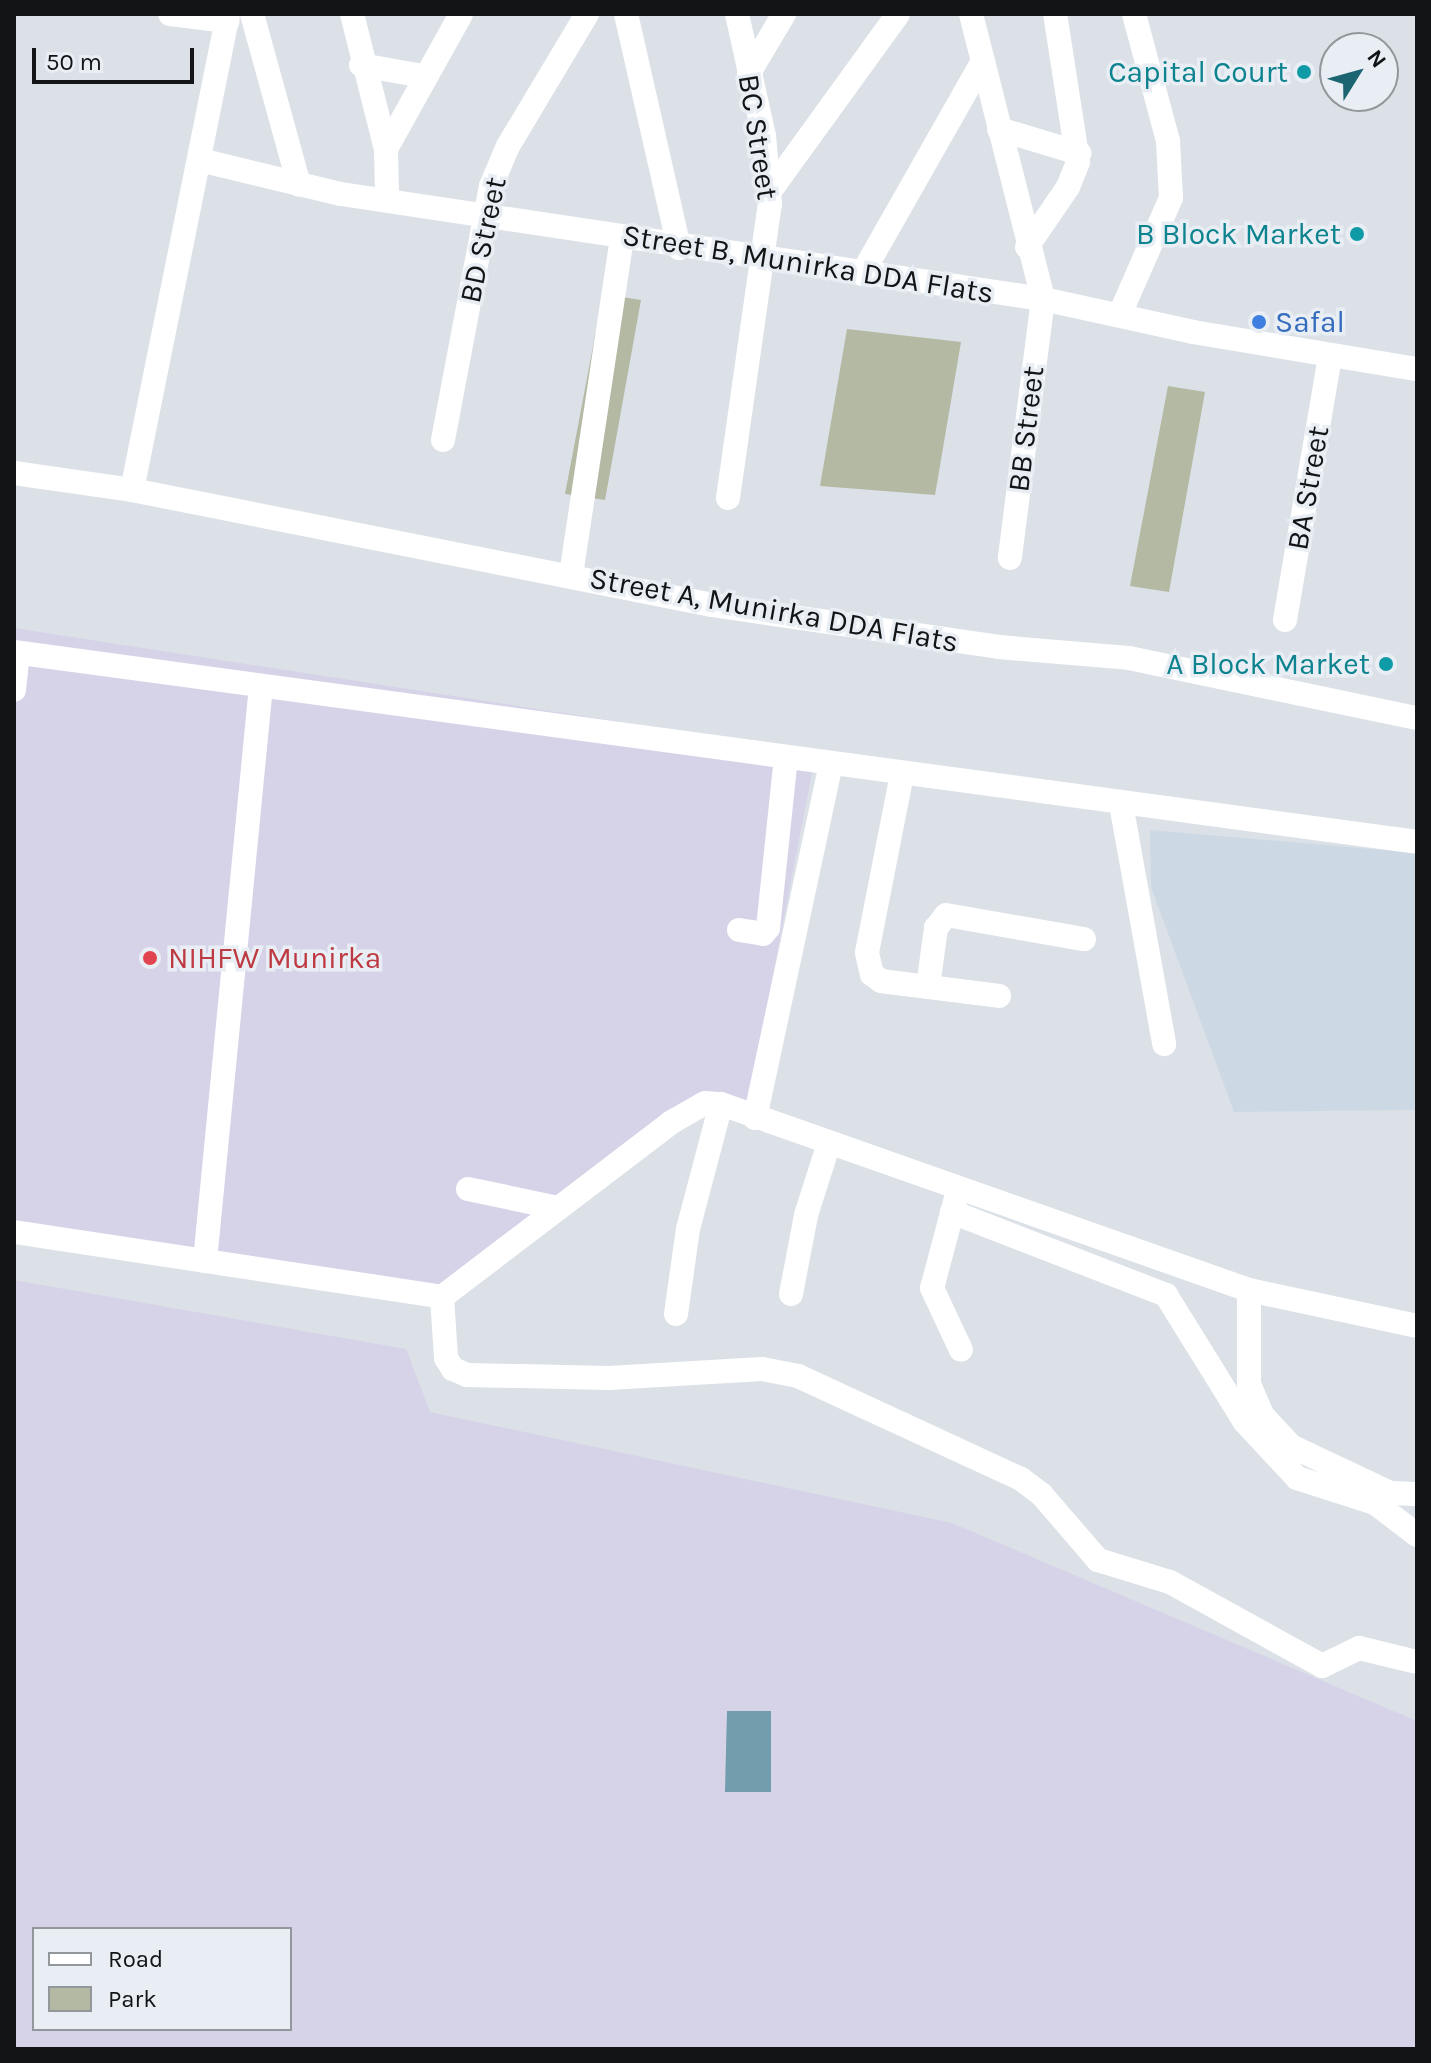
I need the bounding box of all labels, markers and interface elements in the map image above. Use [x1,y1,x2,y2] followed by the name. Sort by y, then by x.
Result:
[36,32,198,82] scale bar
[1319,32,1399,112] north arrow
[1361,45,1392,73] text: N
[46,48,102,76] text: 50 m
[1108,54,1288,90] place label: Capital Court
[1295,63,1313,81] marker: Capital Court
[730,72,786,202] street label: BC Street
[452,174,514,306] street label: BD Street
[1136,216,1341,252] place label: B Block Market
[620,217,996,311] street label: Street B, Munirka DDA Flats
[1348,225,1366,243] marker: B Block Market
[1275,304,1345,340] place label: Safal
[1250,313,1268,331] marker: Safal
[1000,364,1052,494] street label: BB Street
[1279,423,1337,553] street label: BA Street
[587,560,961,660] street label: Street A, Munirka DDA Flats
[1166,646,1370,682] place label: A Block Market
[1377,655,1395,673] marker: A Block Market
[168,940,381,976] place label: NIHFW Munirka
[139,947,161,969] marker: NIHFW Munirka
[32,1927,292,2031] legend
[108,1945,163,1973] text: Road
[108,1985,157,2013] text: Park

